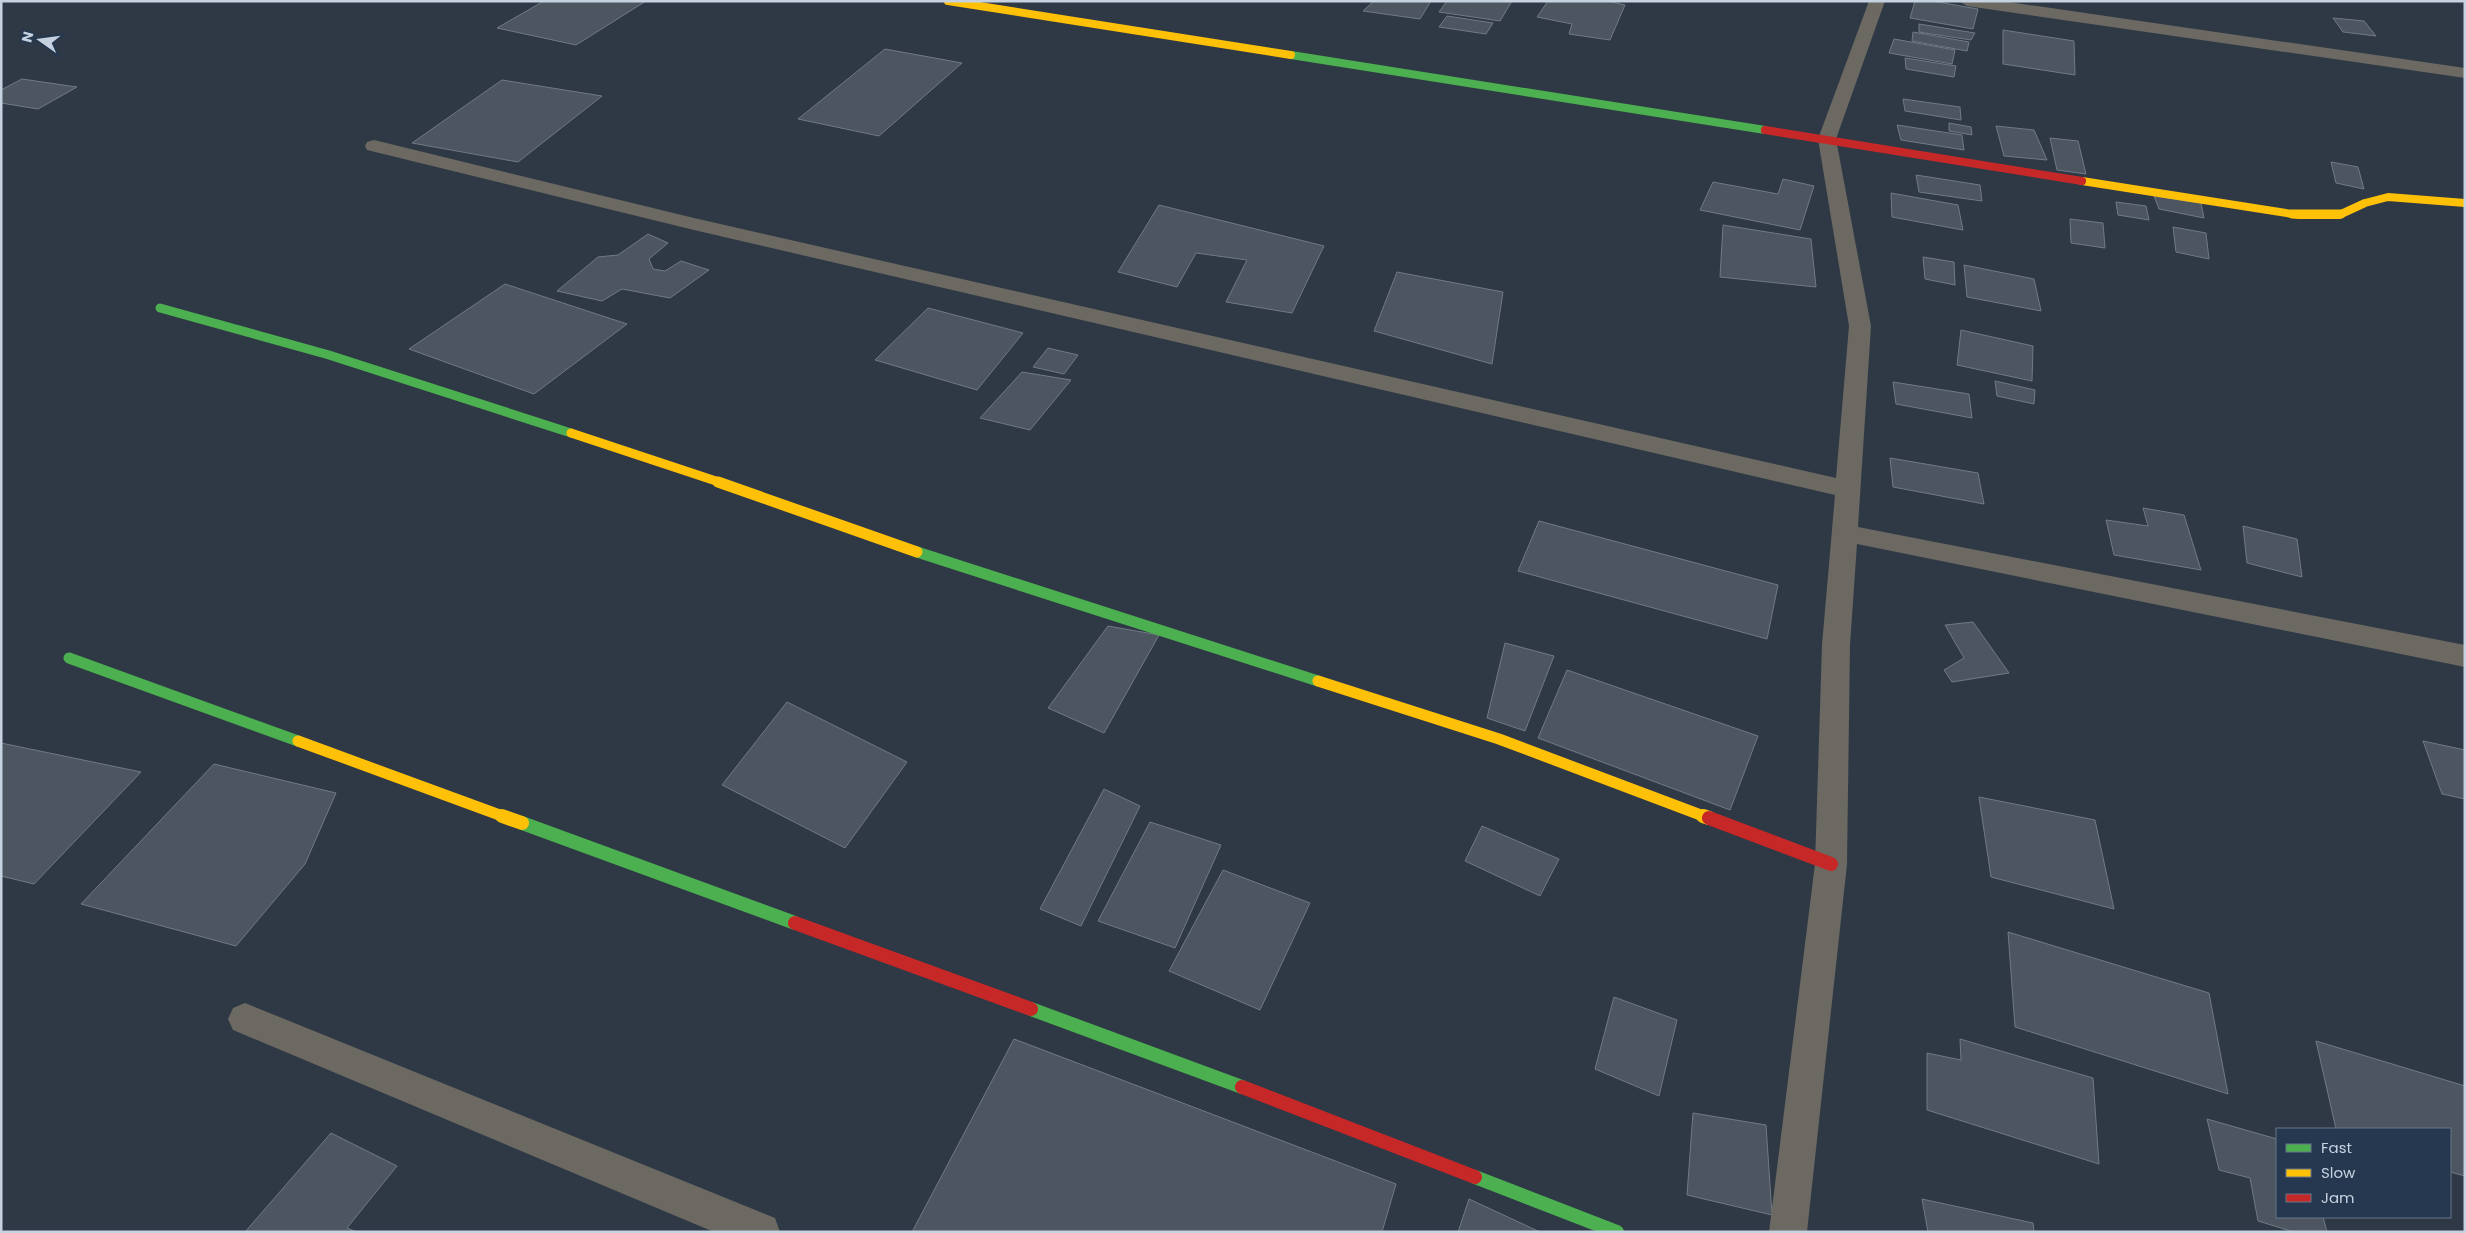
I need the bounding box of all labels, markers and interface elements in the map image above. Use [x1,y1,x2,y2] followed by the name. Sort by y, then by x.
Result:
[15,15,65,65] north arrow
[16,29,38,44] text: N
[2276,1128,2451,1218] legend
[2321,1137,2352,1158] text: Fast
[2321,1162,2356,1183] text: Slow
[2321,1187,2355,1208] text: Jam

